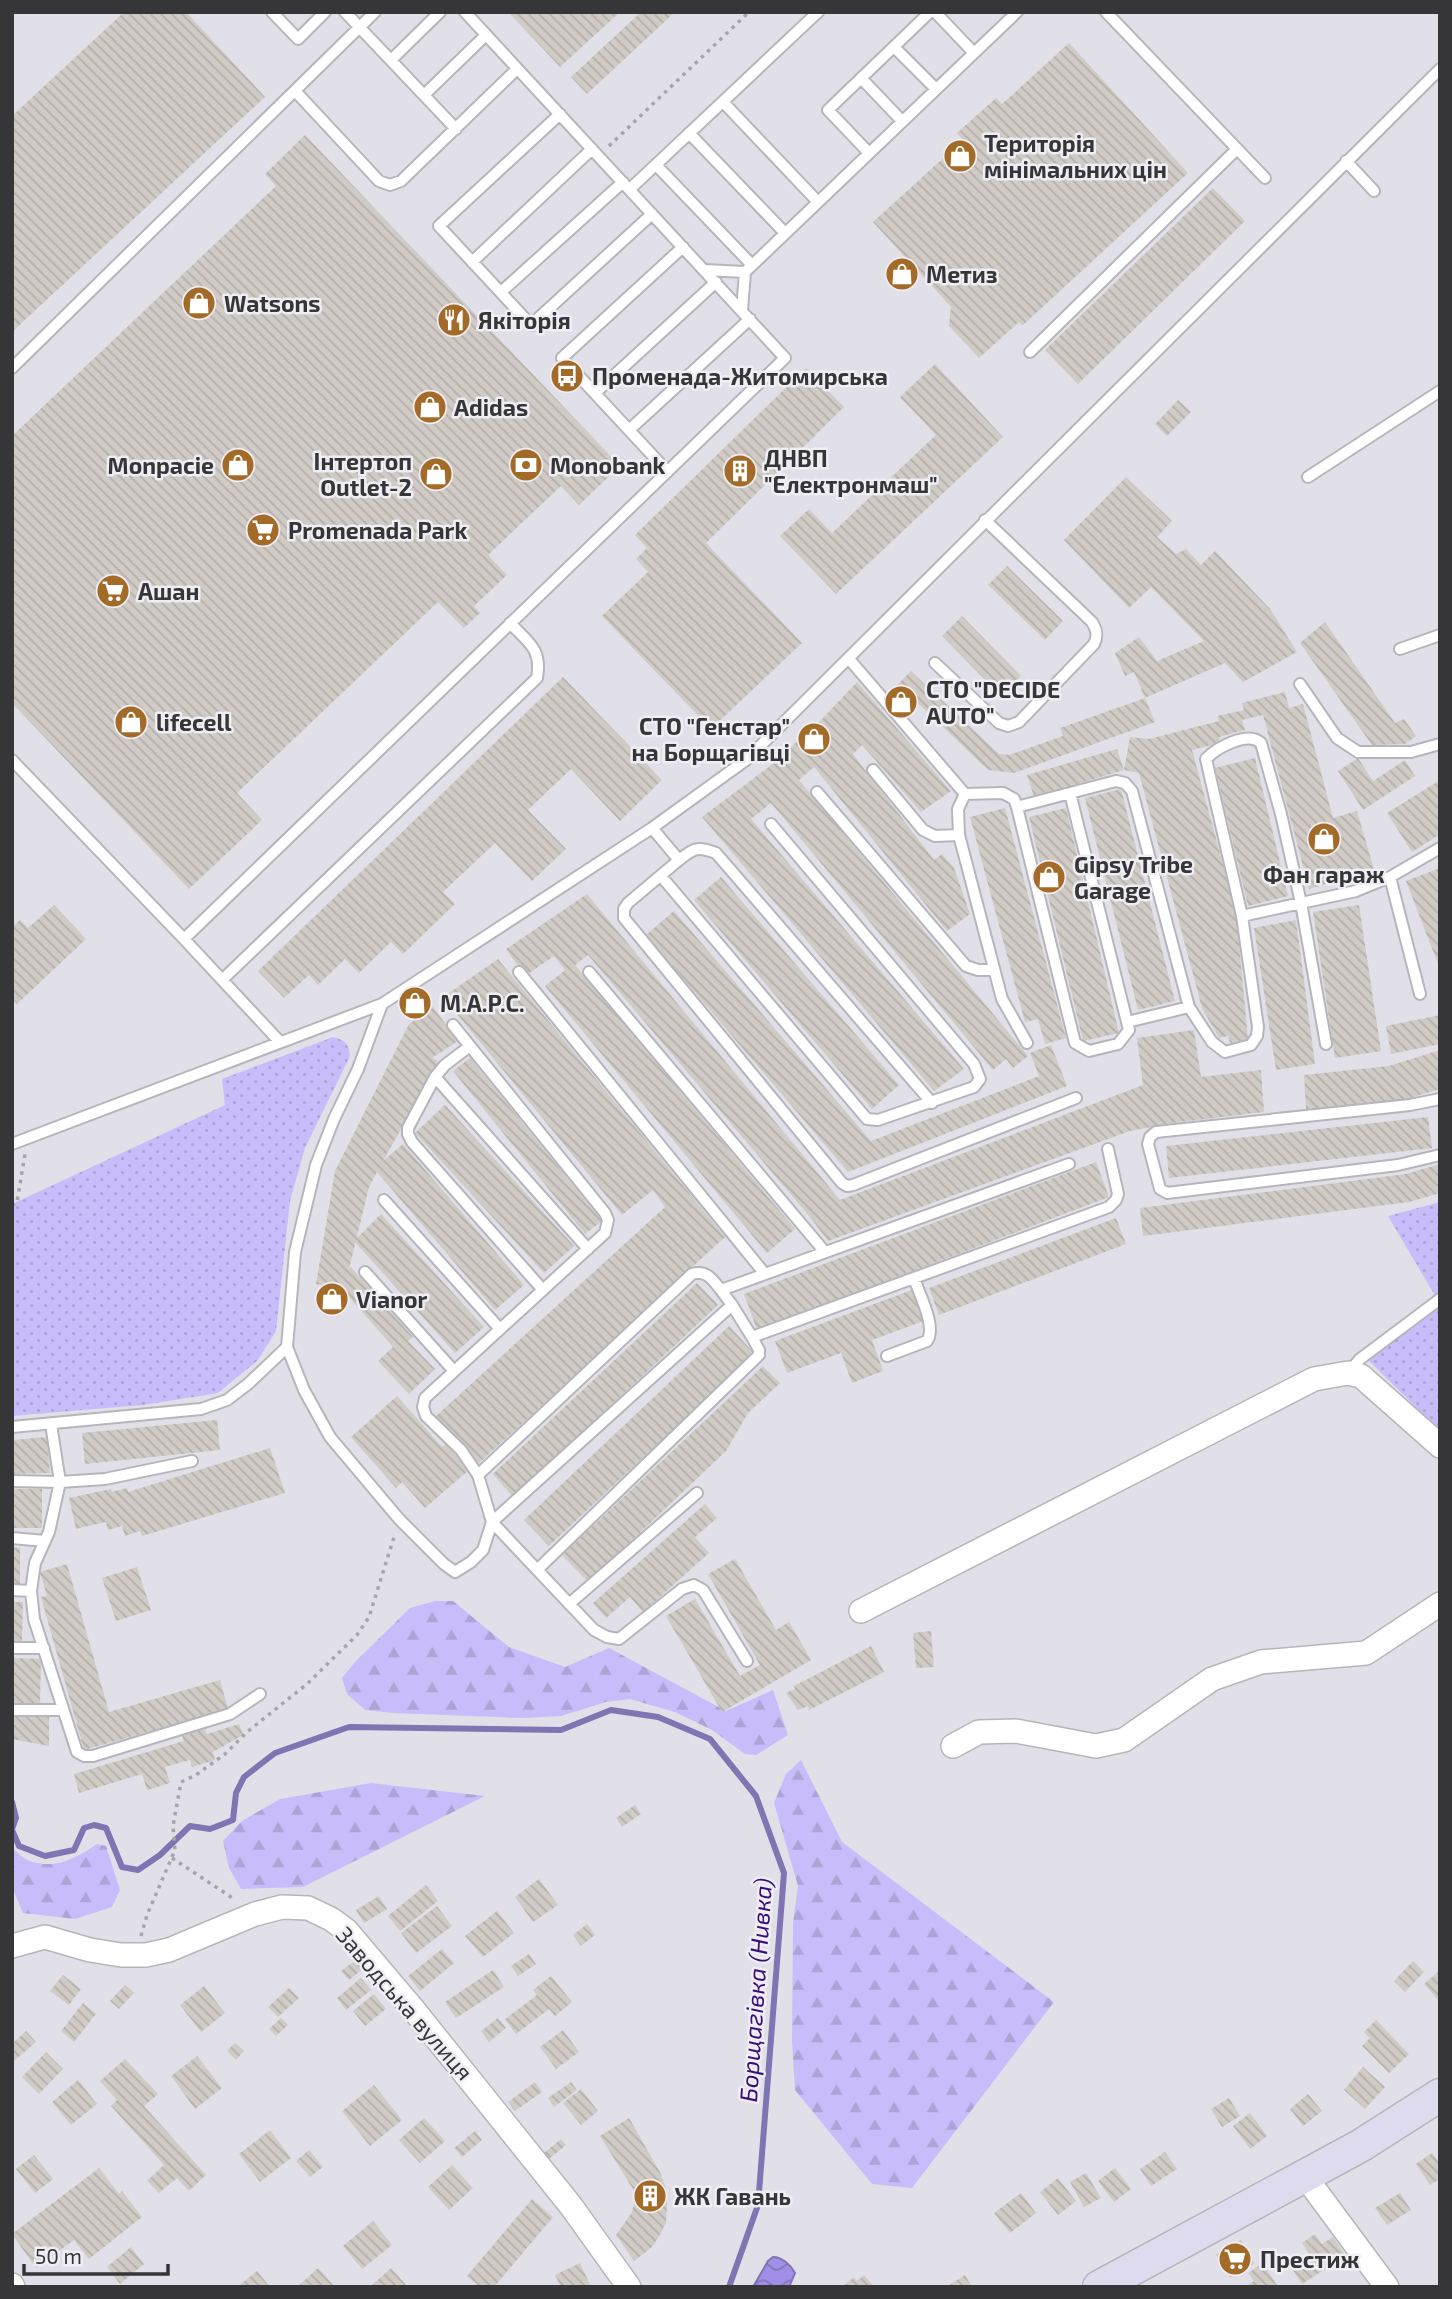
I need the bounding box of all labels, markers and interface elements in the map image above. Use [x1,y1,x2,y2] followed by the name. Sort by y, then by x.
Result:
[984,129,1167,183] place label: Територія мінімальних цін
[941,137,979,175] shop icon: Територія мінімальних цін
[883,255,921,293] shop icon: Метиз
[926,260,998,288] place label: Метиз
[180,284,218,322] shop icon: Watsons
[224,289,321,317] place label: Watsons
[435,301,473,339] restaurant icon: Якіторія
[478,306,571,334] place label: Якіторія
[548,357,586,395] bus stop icon: Променада-Житомирська
[592,362,888,390] place label: Променада-Житомирська
[411,388,449,426] shop icon: Adidas
[454,393,528,421] place label: Adidas
[764,444,938,498] place label: ДНВП "Електронмаш"
[219,446,257,484] shop icon: Monpacie
[507,446,545,484] bank icon: Monobank
[314,447,412,501] place label: Інтертоп Outlet-2
[108,451,214,479] place label: Monpacie
[550,451,666,479] place label: Monobank
[721,452,759,490] building icon: ДНВП "Електронмаш"
[417,455,455,493] shop icon: Інтертоп Outlet-2
[244,511,282,549] supermarket icon: Promenada Park
[288,516,467,544] place label: Promenada Park
[94,572,132,610] supermarket icon: Ашан
[138,577,199,605] place label: Ашан
[926,675,1060,729] place label: СТО "DECIDE AUTO"
[882,683,920,721] shop icon: СТО "DECIDE AUTO"
[112,703,150,741] shop icon: lifecell
[156,708,232,736] place label: lifecell
[632,712,790,766] place label: СТО "Генстар" на Борщагівці
[795,720,833,758] shop icon: СТО "Генстар" на Борщагівці
[1305,820,1343,858] shop icon: Фан гараж
[1074,850,1193,904] place label: Gipsy Tribe Garage
[1030,858,1068,896] shop icon: Gipsy Tribe Garage
[1263,860,1385,888] place label: Фан гараж
[396,984,434,1022] shop icon: М.А.Р.С.
[440,989,525,1017] place label: М.А.Р.С.
[313,1280,351,1318] shop icon: Vianor
[356,1285,428,1313] place label: Vianor
[733,1876,777,2103] water label: Борщагівка (Нивка)
[330,1921,479,2086] street label: Заводська вулиця
[631,2177,669,2215] building icon: ЖК Гавань
[674,2182,791,2210] place label: ЖК Гавань
[24,2232,168,2276] scale bar
[1216,2240,1254,2278] supermarket icon: Престиж
[35,2243,82,2268] text: 50 m
[1260,2245,1359,2273] place label: Престиж

